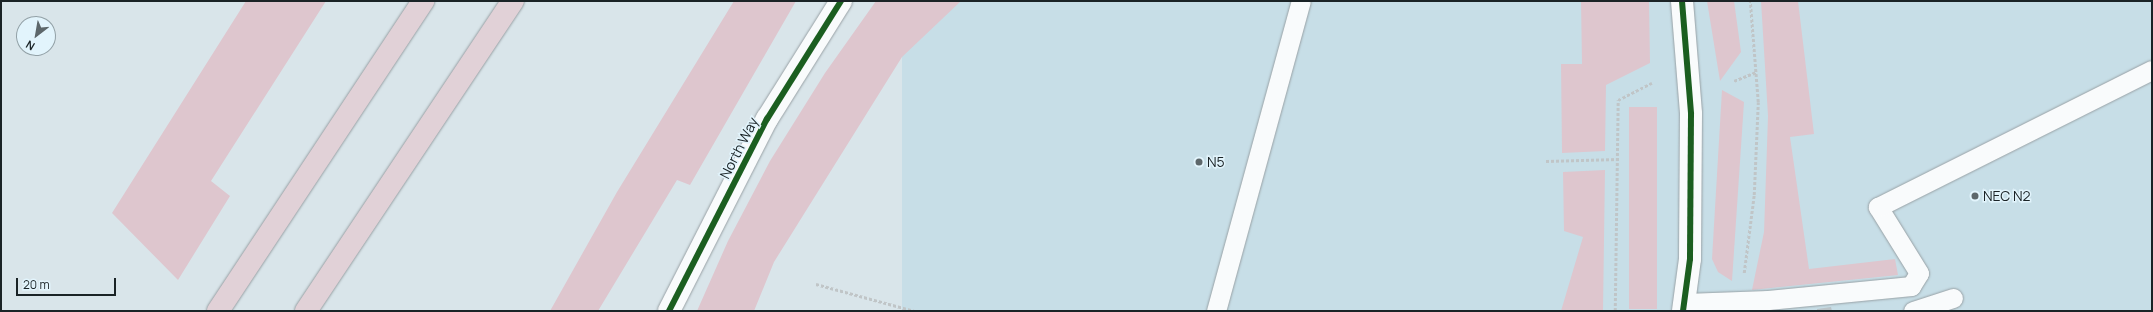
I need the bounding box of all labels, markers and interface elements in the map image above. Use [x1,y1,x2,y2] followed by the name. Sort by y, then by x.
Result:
[16,16,56,56] north arrow
[23,37,37,54] text: N
[716,114,762,182] street label: North Way
[1207,154,1225,170] place label: N5
[1194,157,1204,167] marker: N5
[1983,188,2031,204] place label: NEC N2
[1970,191,1980,201] marker: NEC N2
[18,270,118,296] scale bar
[23,276,50,293] text: 20 m

